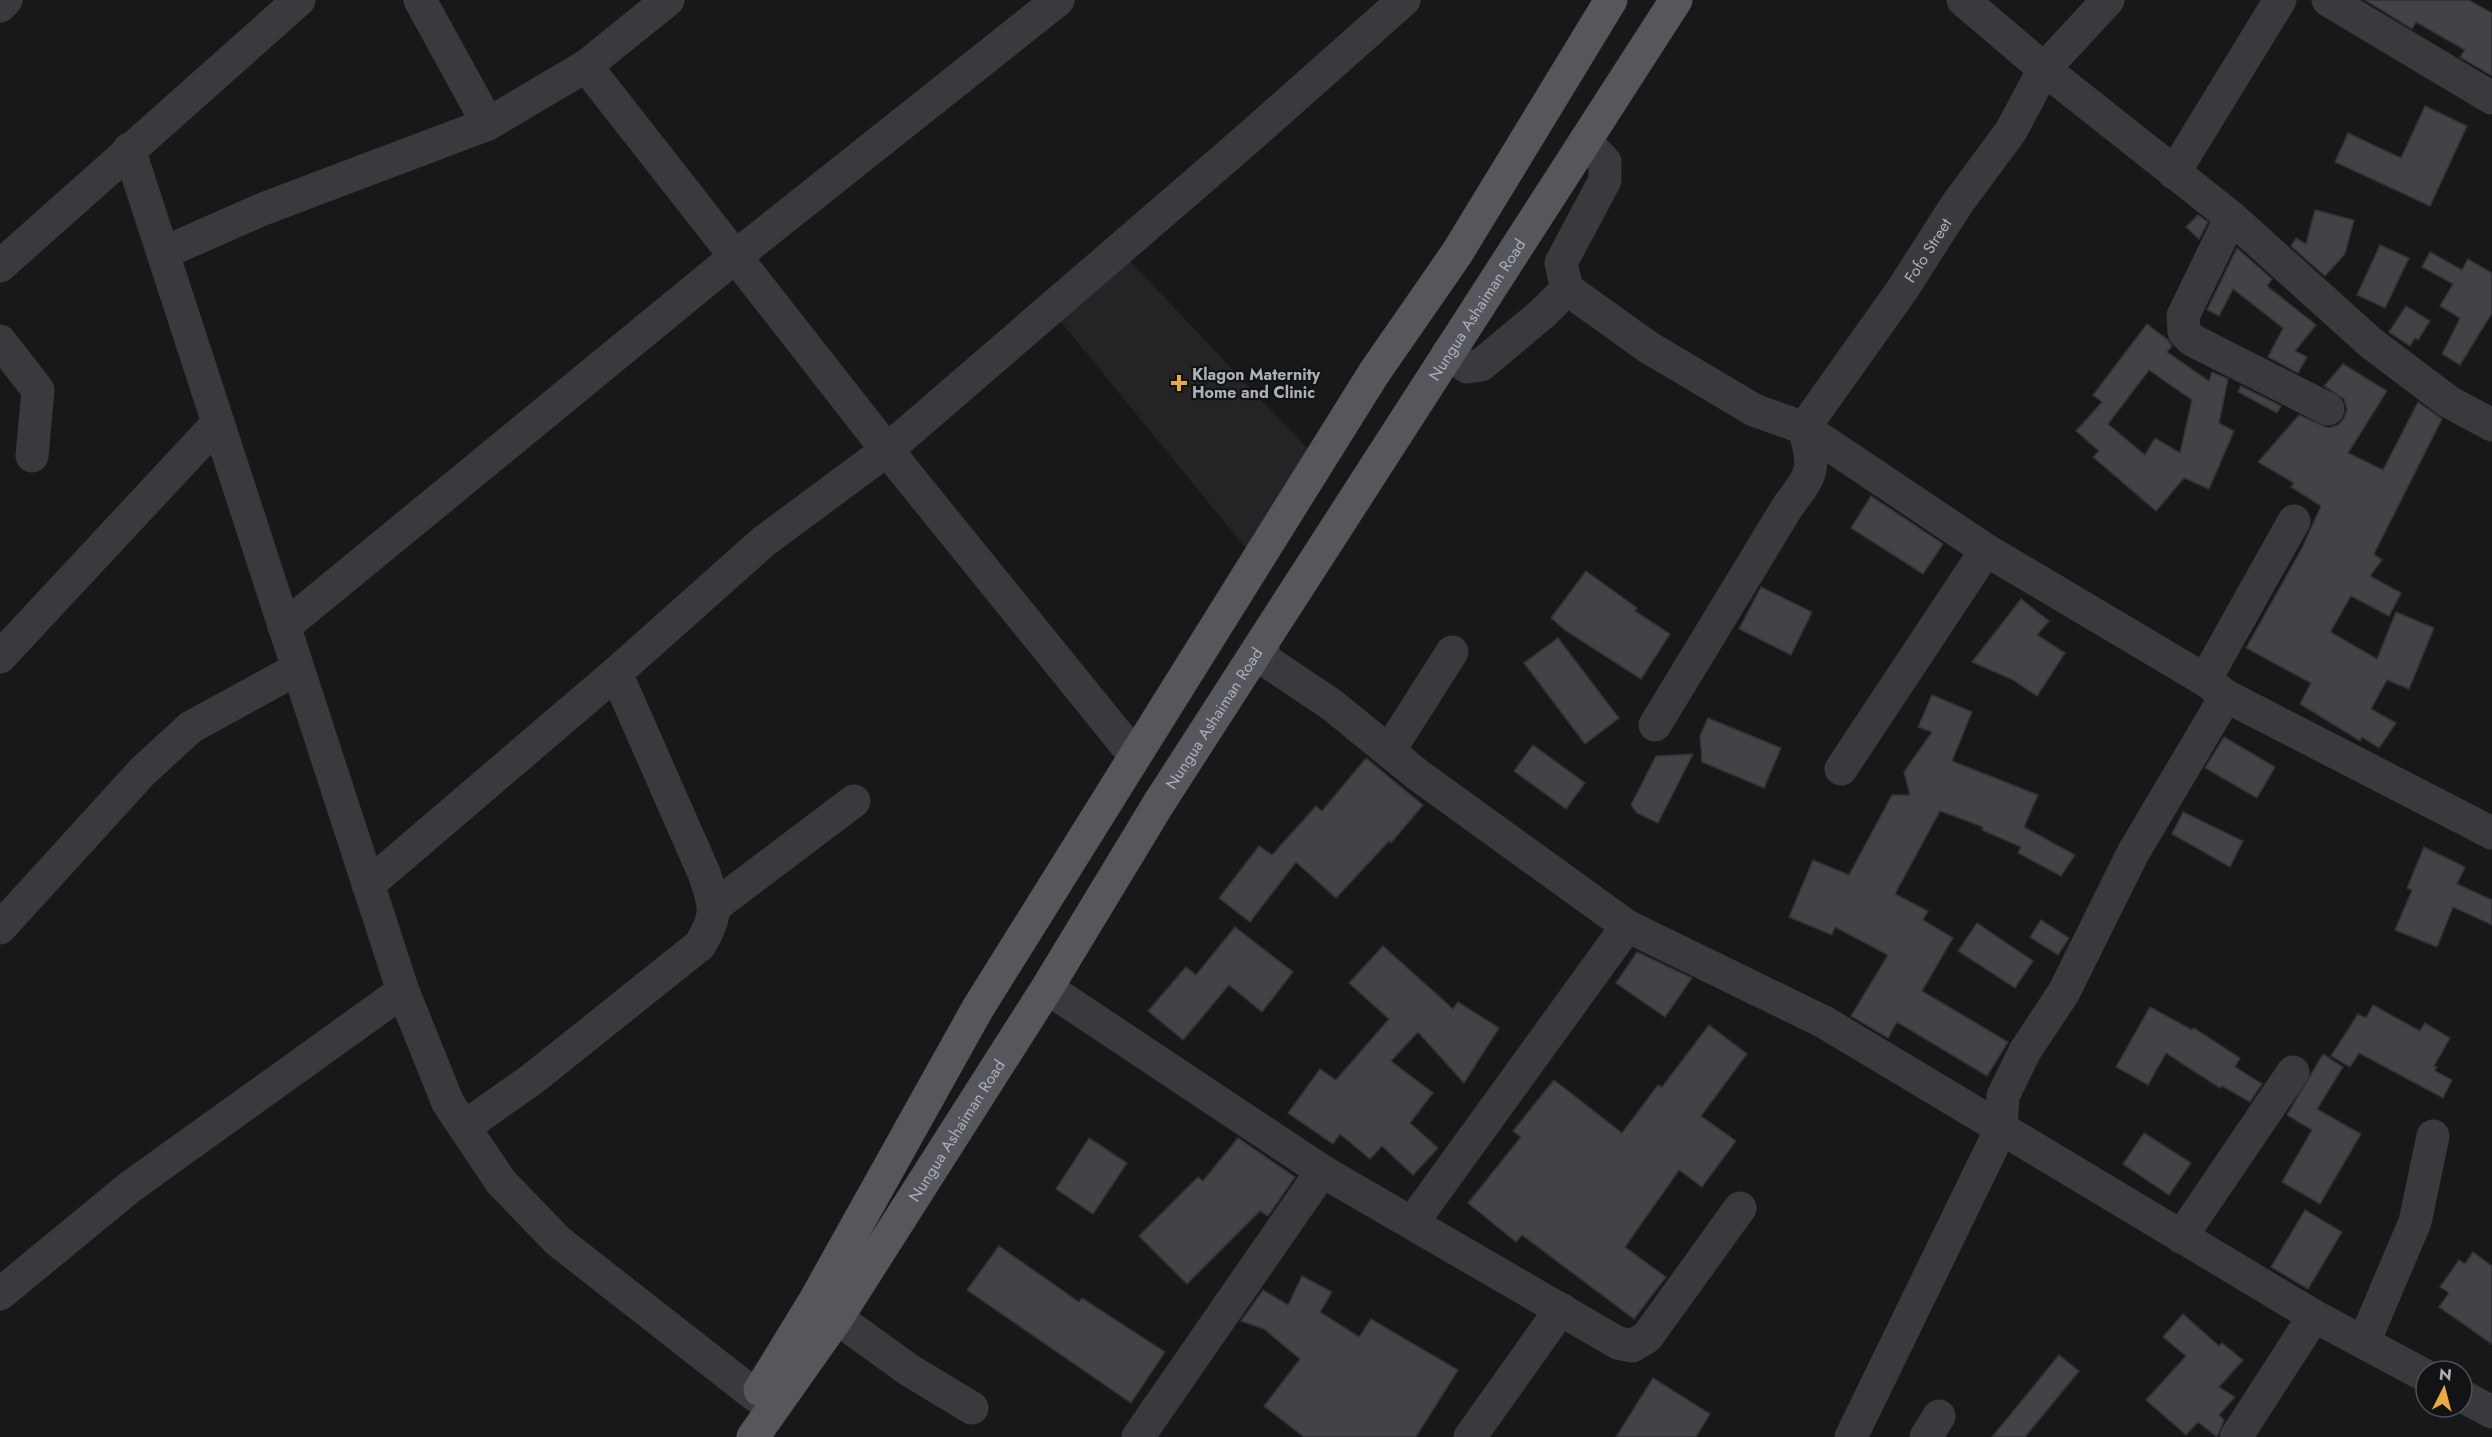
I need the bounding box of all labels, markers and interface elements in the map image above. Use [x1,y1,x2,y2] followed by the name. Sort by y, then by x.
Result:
[1899,213,1957,287] street label: Fofo Street
[1423,234,1531,385] street label: Nungua Ashaiman Road
[1192,363,1321,404] place label: Klagon Maternity Home and Clinic
[1170,374,1188,392] marker: Klagon Maternity Home and Clinic
[1160,643,1268,794] street label: Nungua Ashaiman Road
[903,1055,1011,1206] street label: Nungua Ashaiman Road
[2414,1359,2474,1419] north arrow
[2438,1362,2453,1387] text: N

